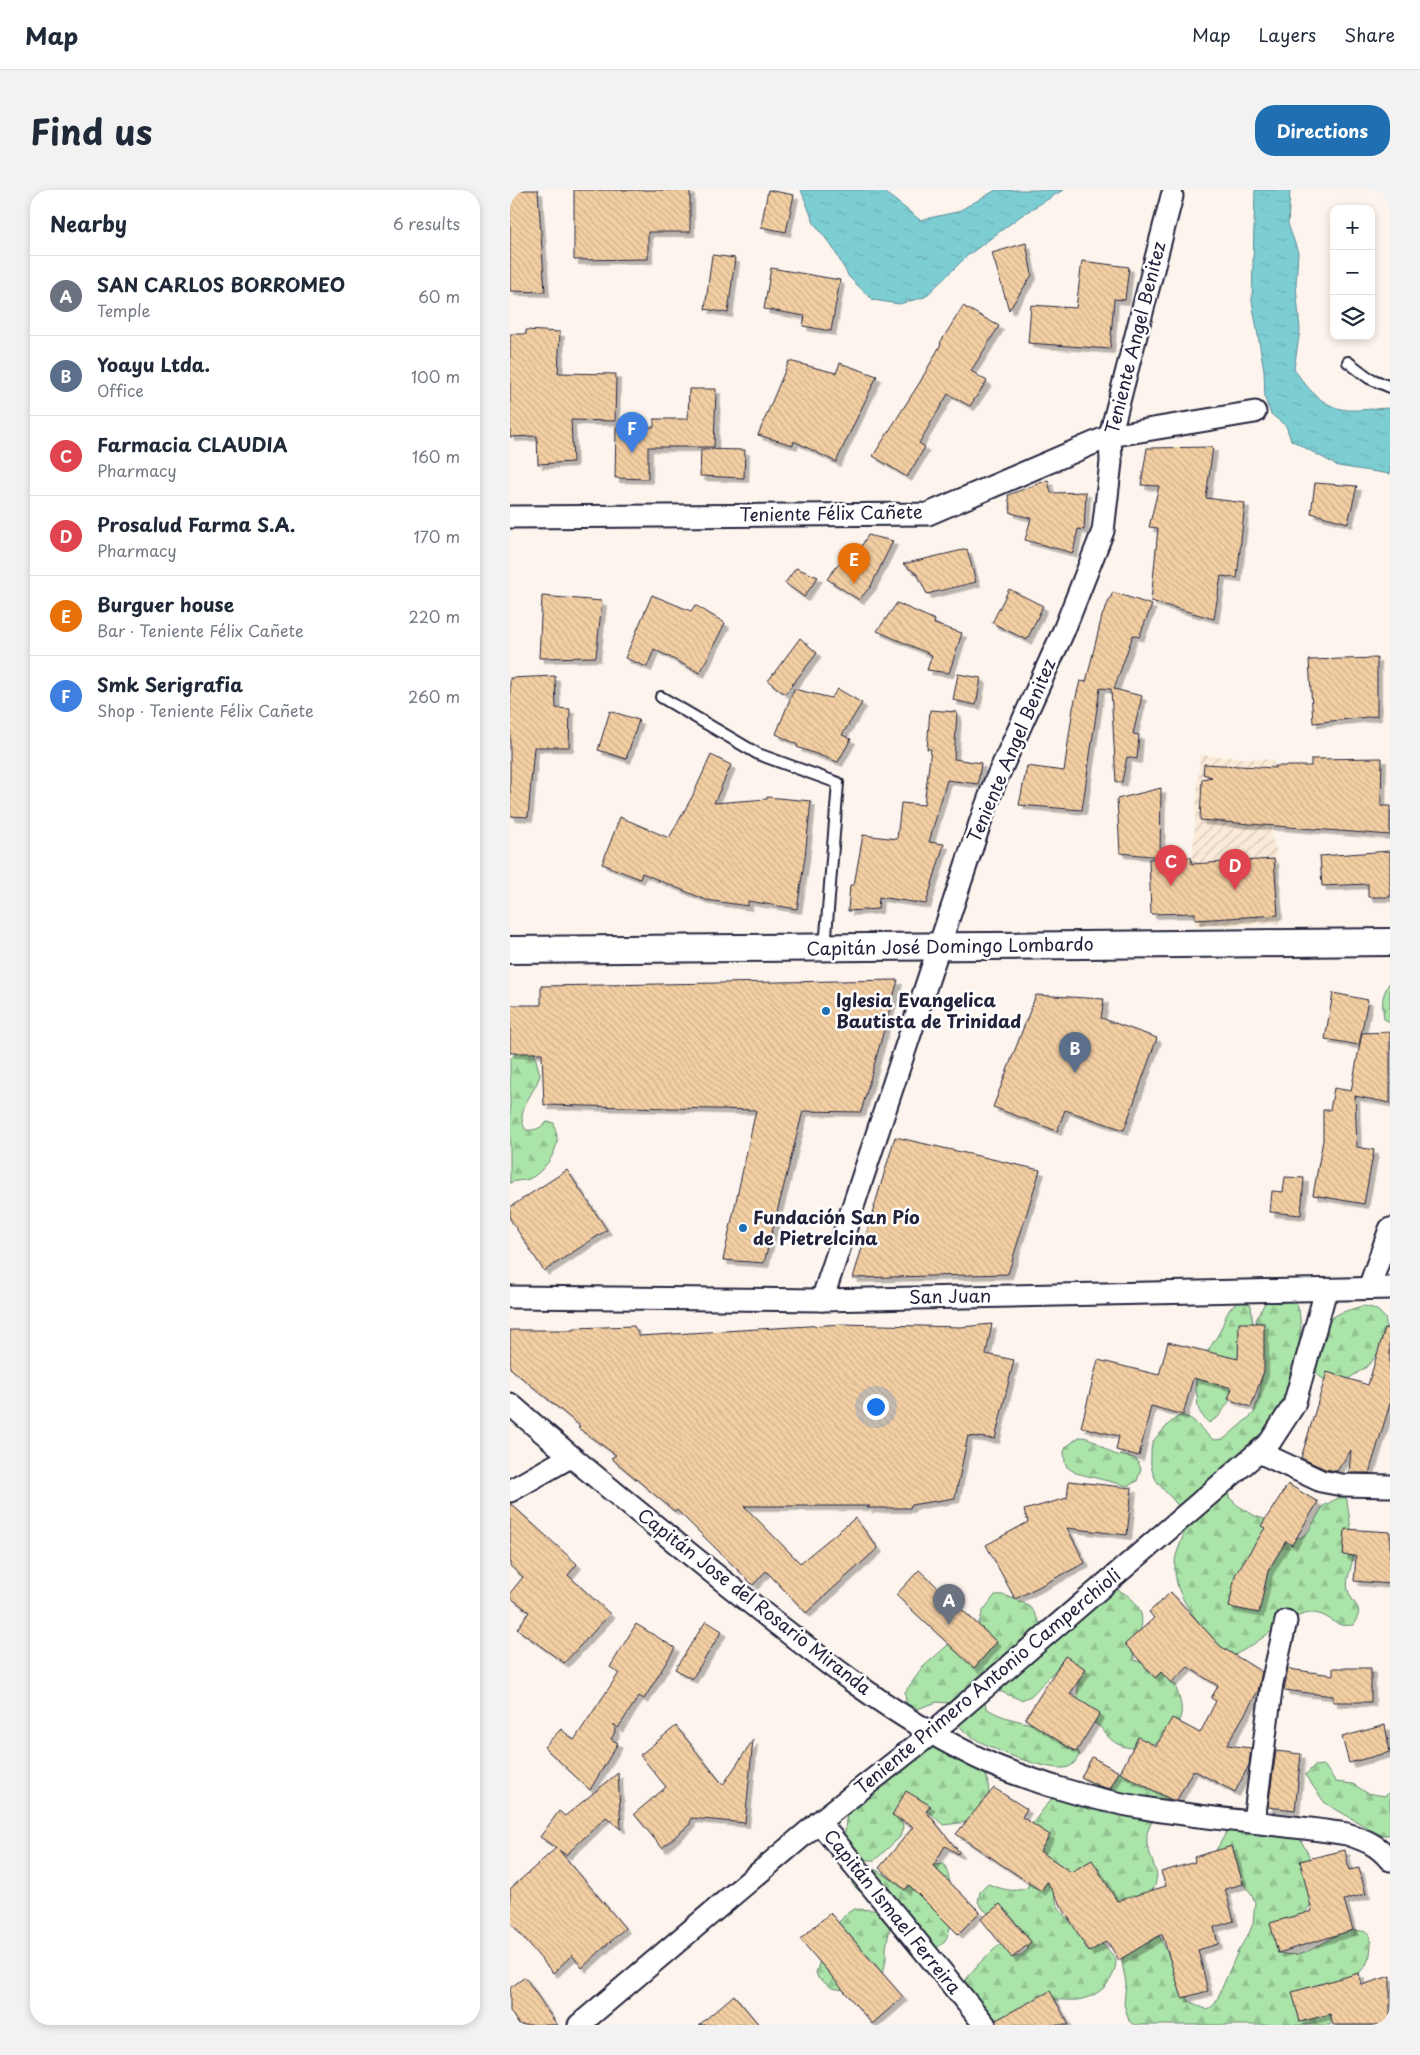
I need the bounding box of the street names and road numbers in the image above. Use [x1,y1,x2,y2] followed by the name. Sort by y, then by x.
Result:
[1098,238,1172,437] street label: Teniente Angel Benitez
[739,497,923,528] street label: Teniente Félix Cañete
[960,654,1062,847] street label: Teniente Angel Benitez
[806,929,1094,962] street label: Capitán José Domingo Lombardo
[909,1281,991,1310] street label: San Juan
[632,1501,878,1701] street label: Capitán Jose del Rosario Miranda
[850,1564,1126,1800] street label: Teniente Primero Antonio Camperchioli
[818,1823,969,2000] street label: Capitán Ismael Ferreira

